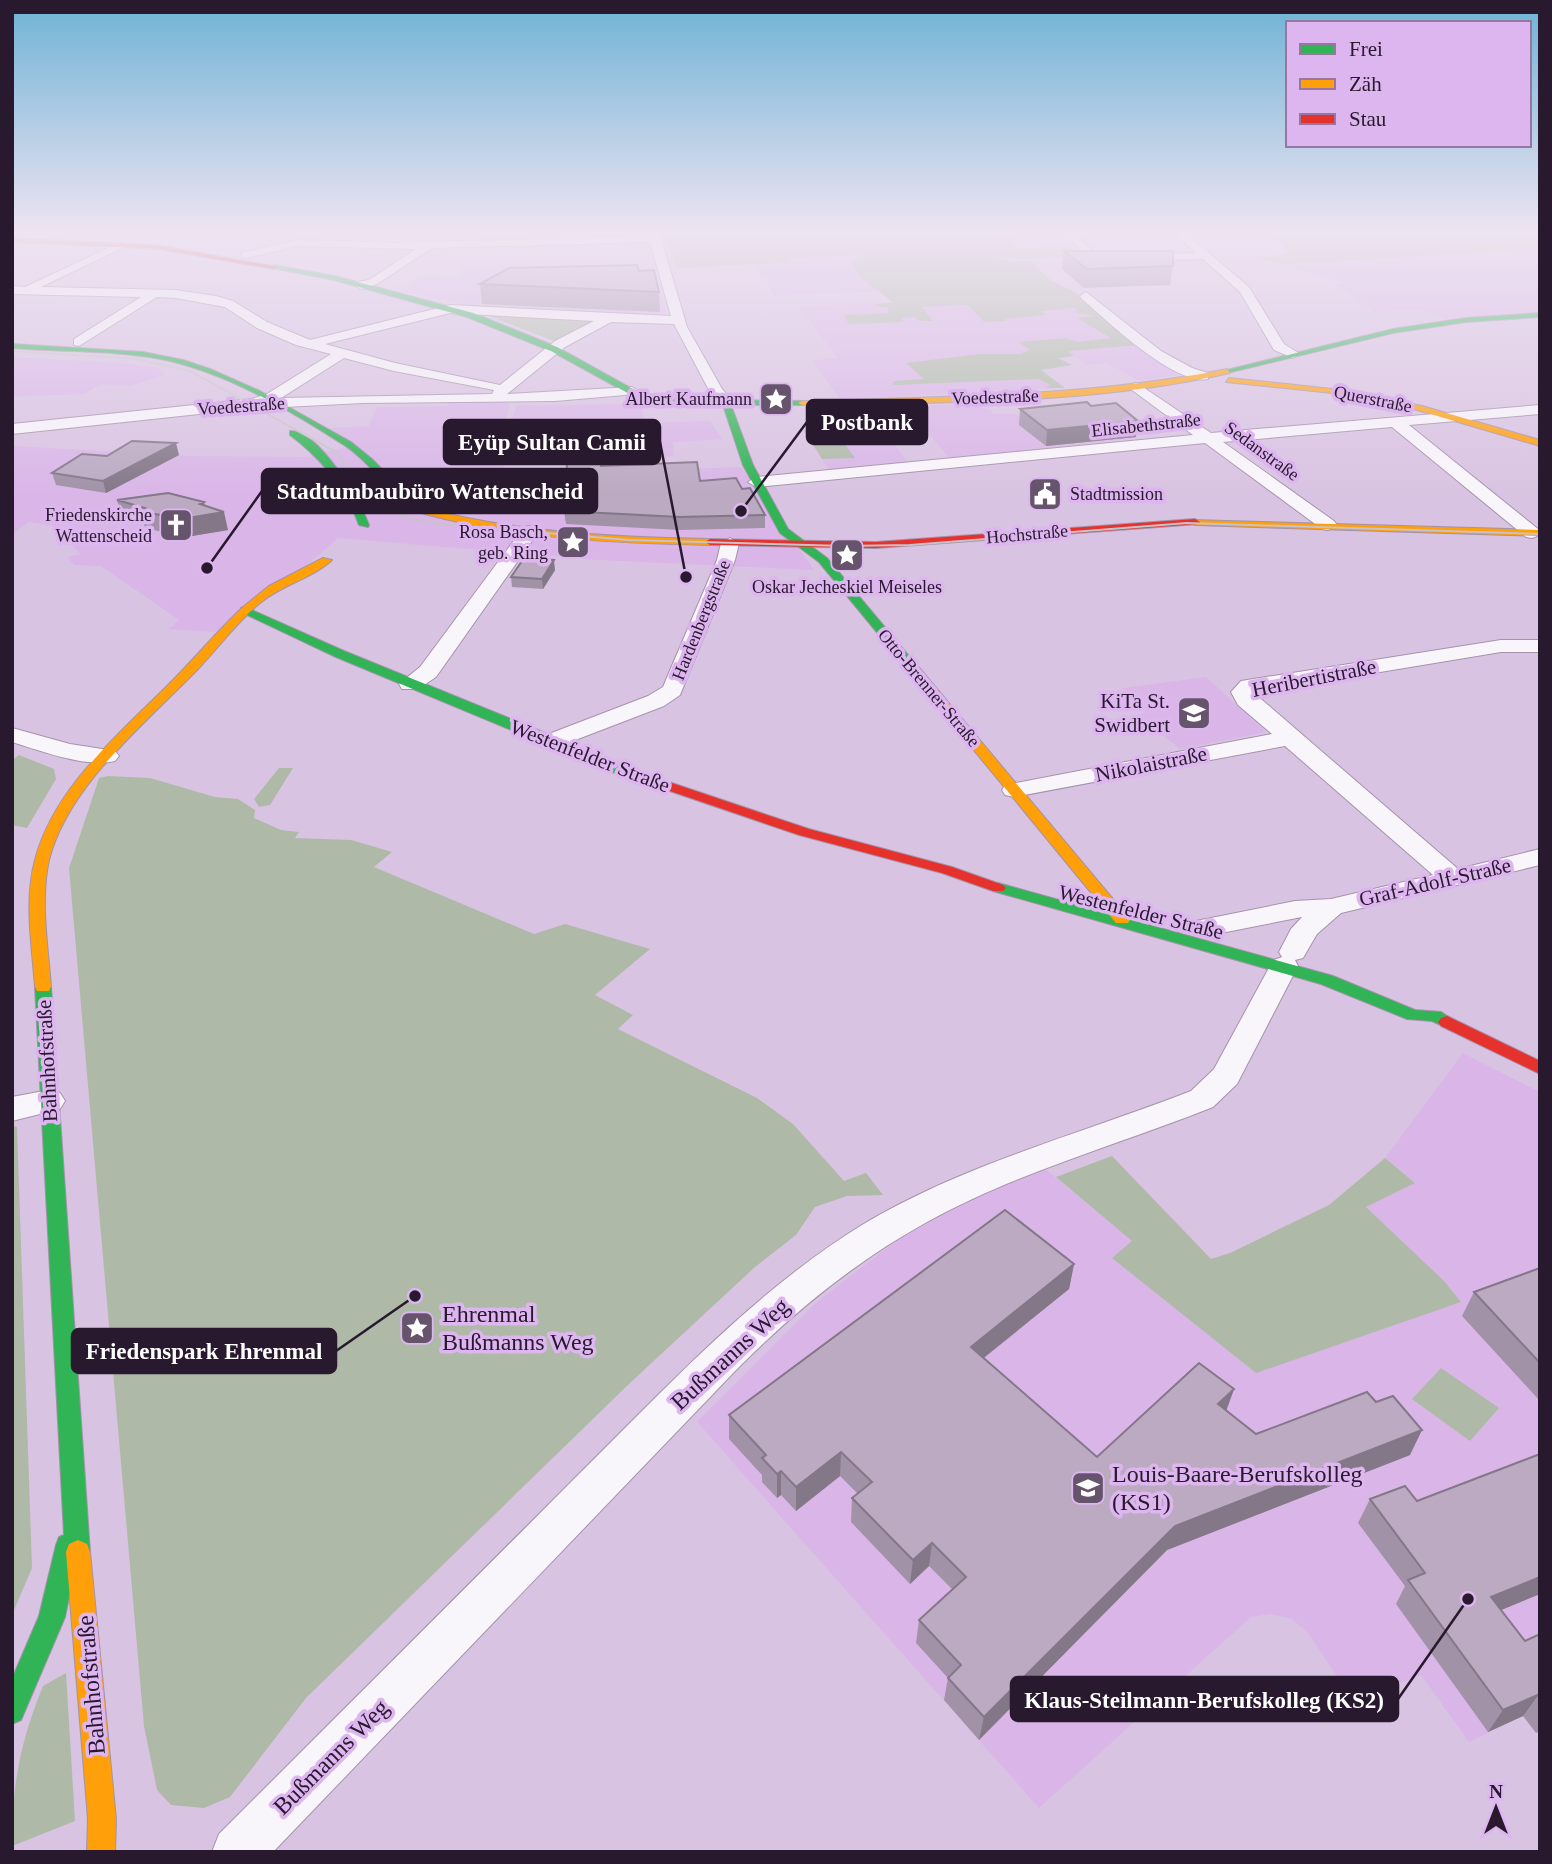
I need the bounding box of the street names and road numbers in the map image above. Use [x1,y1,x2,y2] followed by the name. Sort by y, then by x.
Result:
[1332,382,1414,416] street label: Querstraße
[951,385,1039,409] street label: Voedestraße
[197,393,285,419] street label: Voedestraße
[1090,409,1202,441] street label: Elisabethstraße
[1221,417,1303,485] street label: Sedanstraße
[985,520,1069,548] street label: Hochstraße
[668,557,734,683] street label: Hardenbergstraße
[874,625,984,751] street label: Otto-Brenner-Straße
[1250,654,1378,702] street label: Heribertistraße
[507,714,673,798] street label: Westenfelder Straße
[1093,741,1209,787] street label: Nikolaistraße
[1357,853,1513,911] street label: Graf-Adolf-Straße
[1056,880,1226,944] street label: Westenfelder Straße
[32,999,62,1123] street label: Bahnhofstraße
[666,1293,794,1415] street label: Bußmanns Weg
[72,1614,110,1756] street label: Bahnhofstraße
[268,1694,394,1820] street label: Bußmanns Weg

